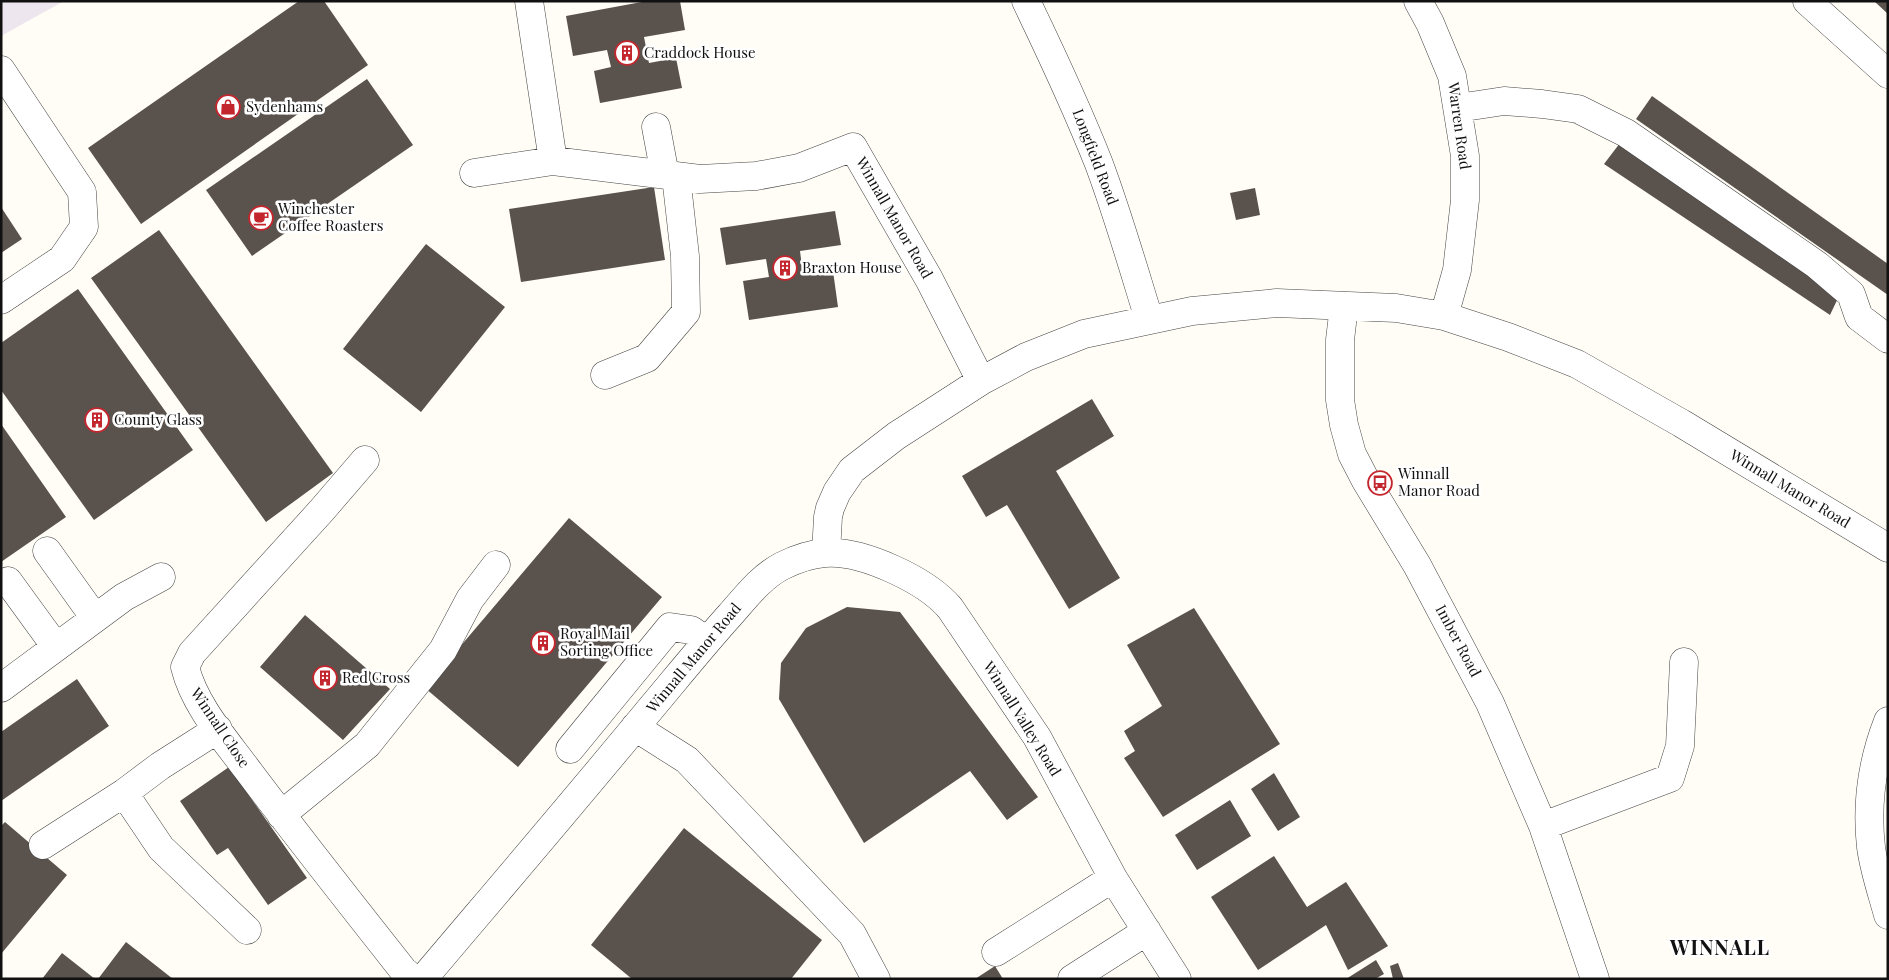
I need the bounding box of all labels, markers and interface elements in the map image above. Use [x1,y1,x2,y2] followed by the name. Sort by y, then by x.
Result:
[614,40,640,66] building icon: Craddock House
[644,42,756,62] place label: Craddock House
[1444,80,1476,171] street label: Warren Road
[215,94,241,120] shop icon: Sydenhams
[246,96,323,116] place label: Sydenhams
[1068,106,1124,208] street label: Longfield Road
[851,152,938,282] street label: Winnall Manor Road
[277,198,383,235] place label: Winchester Coffee Roasters
[248,205,274,231] cafe icon: Winchester Coffee Roasters
[772,255,798,281] building icon: Braxton House
[802,257,902,277] place label: Braxton House
[84,407,110,433] building icon: County Glass
[114,409,202,429] place label: County Glass
[1726,444,1855,532] street label: Winnall Manor Road
[1397,463,1480,500] place label: Winnall Manor Road
[1367,470,1393,496] bus stop icon: Winnall Manor Road
[641,598,745,717] street label: Winnall Manor Road
[1432,601,1486,680] street label: Imber Road
[560,623,653,660] place label: Royal Mail Sorting Office
[530,630,556,656] building icon: Royal Mail Sorting Office
[979,656,1066,780] street label: Winnall Valley Road
[312,665,338,691] building icon: Red Cross
[342,667,410,687] place label: Red Cross
[186,683,255,771] street label: Winnall Close
[1669,933,1770,960] district label: WINNALL

